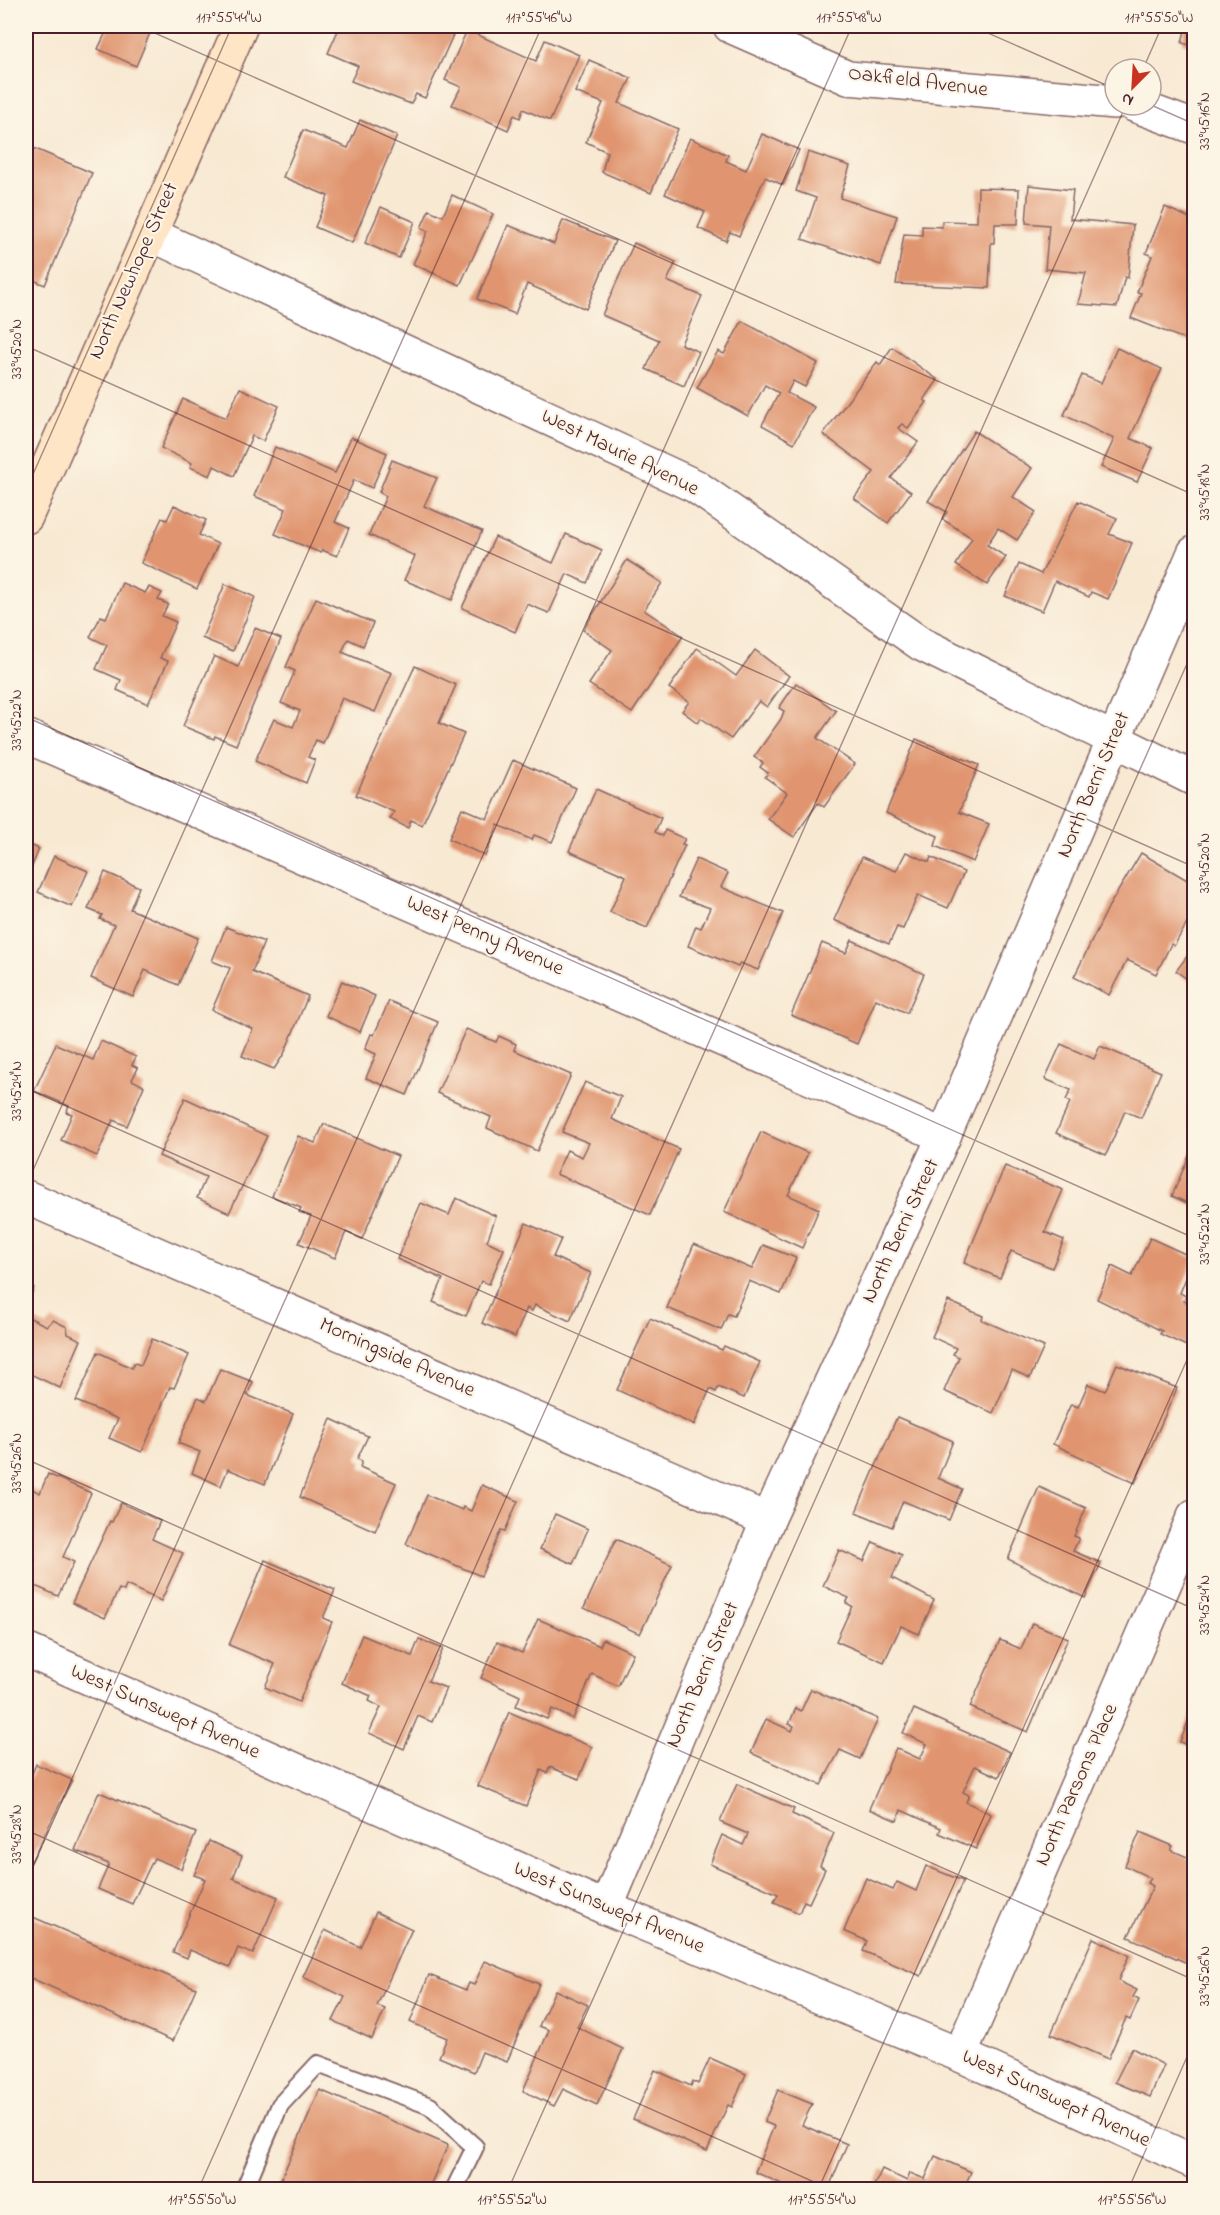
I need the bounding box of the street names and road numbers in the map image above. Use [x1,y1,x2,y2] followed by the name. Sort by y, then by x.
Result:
[846,59,990,106] street label: Oakfield Avenue
[82,178,186,364] street label: North Newhope Street
[536,402,705,505] street label: West Maurie Avenue
[1050,707,1138,863] street label: North Berni Street
[401,888,569,986] street label: West Penny Avenue
[854,1154,948,1308] street label: North Berni Street
[313,1310,480,1408] street label: Morningside Avenue
[659,1597,747,1753] street label: North Berni Street
[65,1657,265,1768] street label: West Sunswept Avenue
[1028,1698,1127,1871] street label: North Parsons Place
[509,1854,710,1962] street label: West Sunswept Avenue
[957,2042,1156,2156] street label: West Sunswept Avenue

